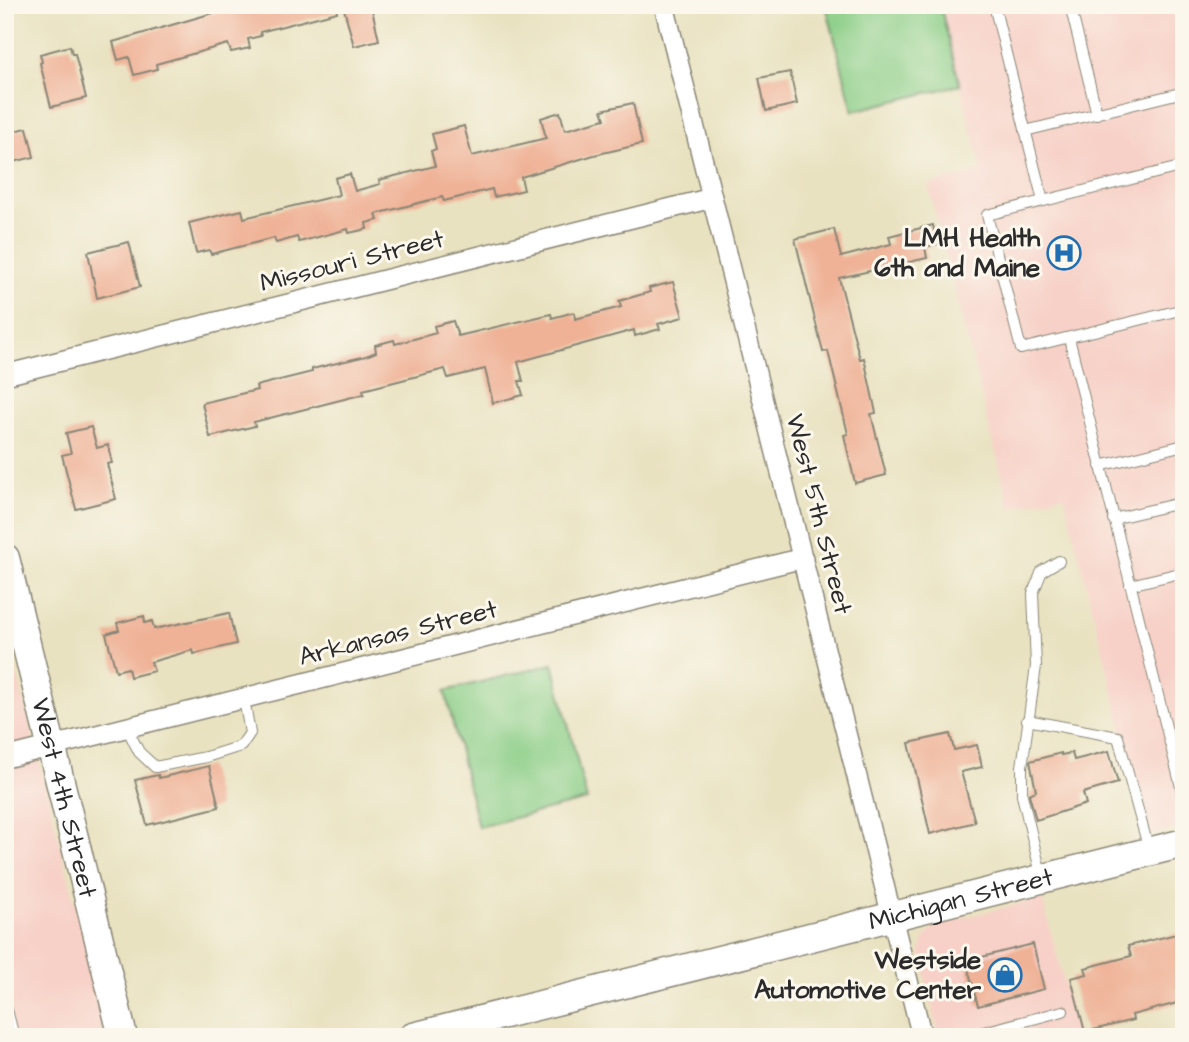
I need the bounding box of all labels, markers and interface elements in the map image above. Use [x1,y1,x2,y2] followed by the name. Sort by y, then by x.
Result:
[874,220,1041,286] place label: LMH Health 6th and Maine
[256,221,448,301] street label: Missouri Street
[1045,234,1083,272] hospital icon: LMH Health 6th and Maine
[777,410,861,618] street label: West 5th Street
[295,591,501,675] street label: Arkansas Street
[22,694,106,902] street label: West 4th Street
[865,858,1057,940] street label: Michigan Street
[754,942,982,1008] place label: Westside Automotive Center
[986,956,1024,994] shop icon: Westside Automotive Center

